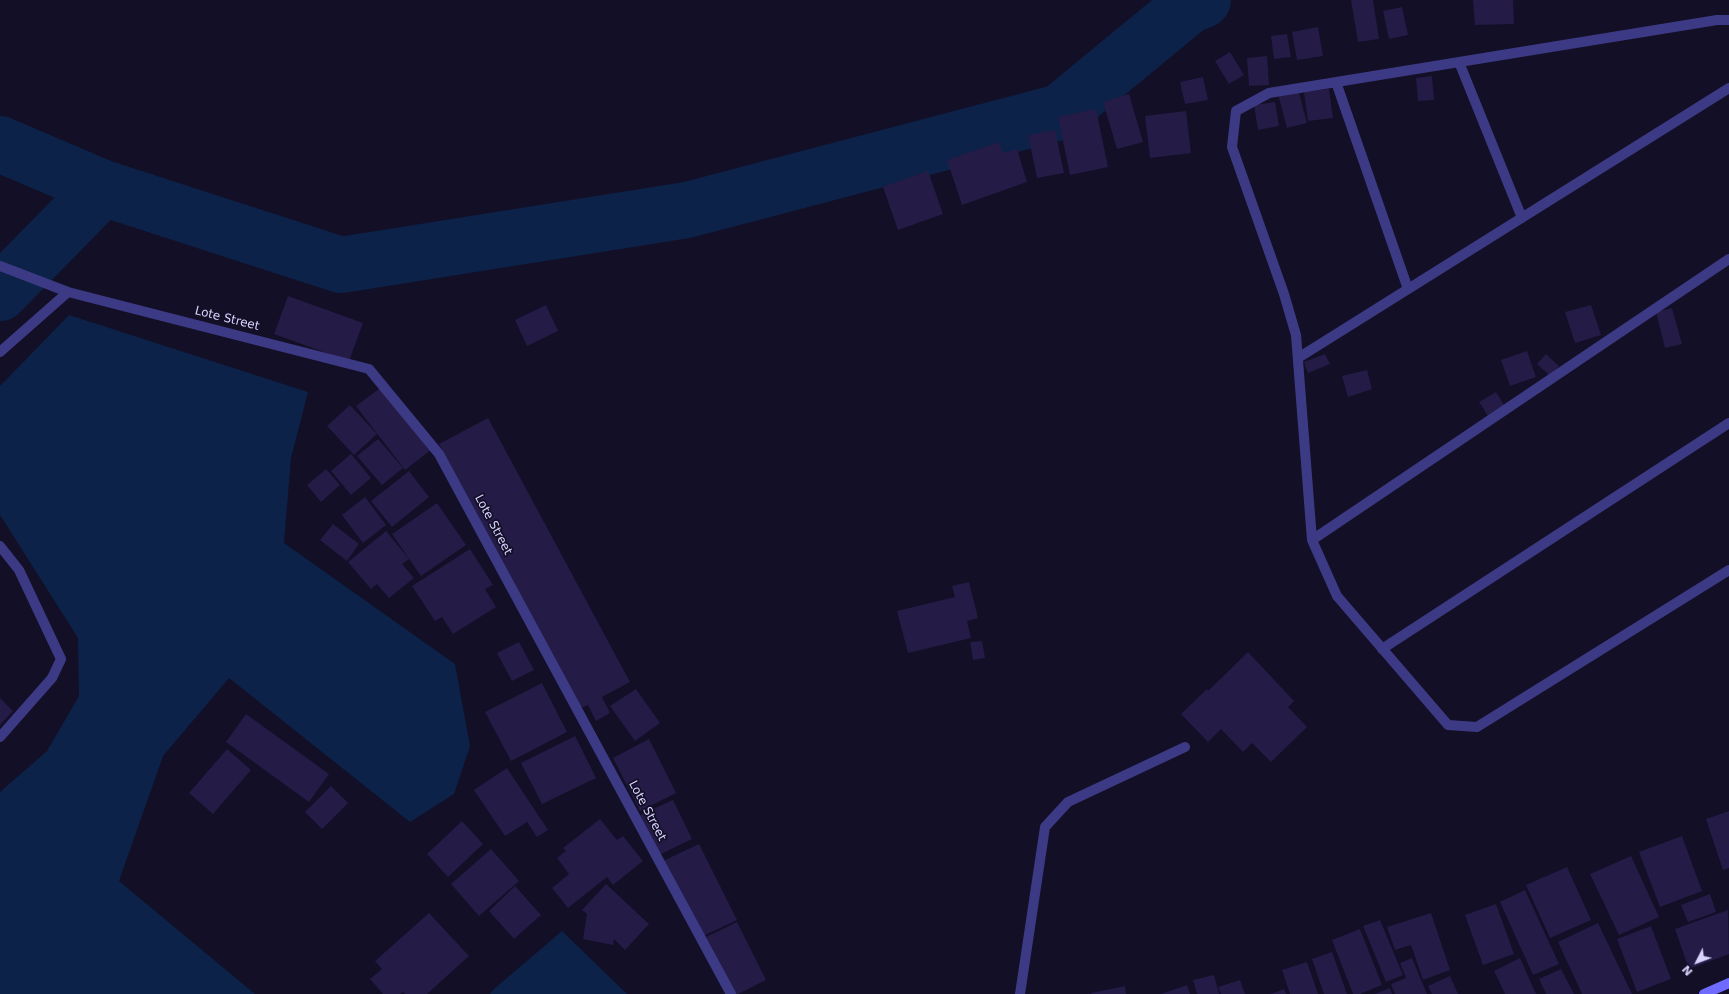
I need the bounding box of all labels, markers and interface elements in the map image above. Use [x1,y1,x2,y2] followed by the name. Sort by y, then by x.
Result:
[193,304,261,334] street label: Lote Street
[471,492,515,558] street label: Lote Street
[625,778,669,844] street label: Lote Street
[1677,942,1717,982] north arrow
[1680,963,1696,978] text: N

